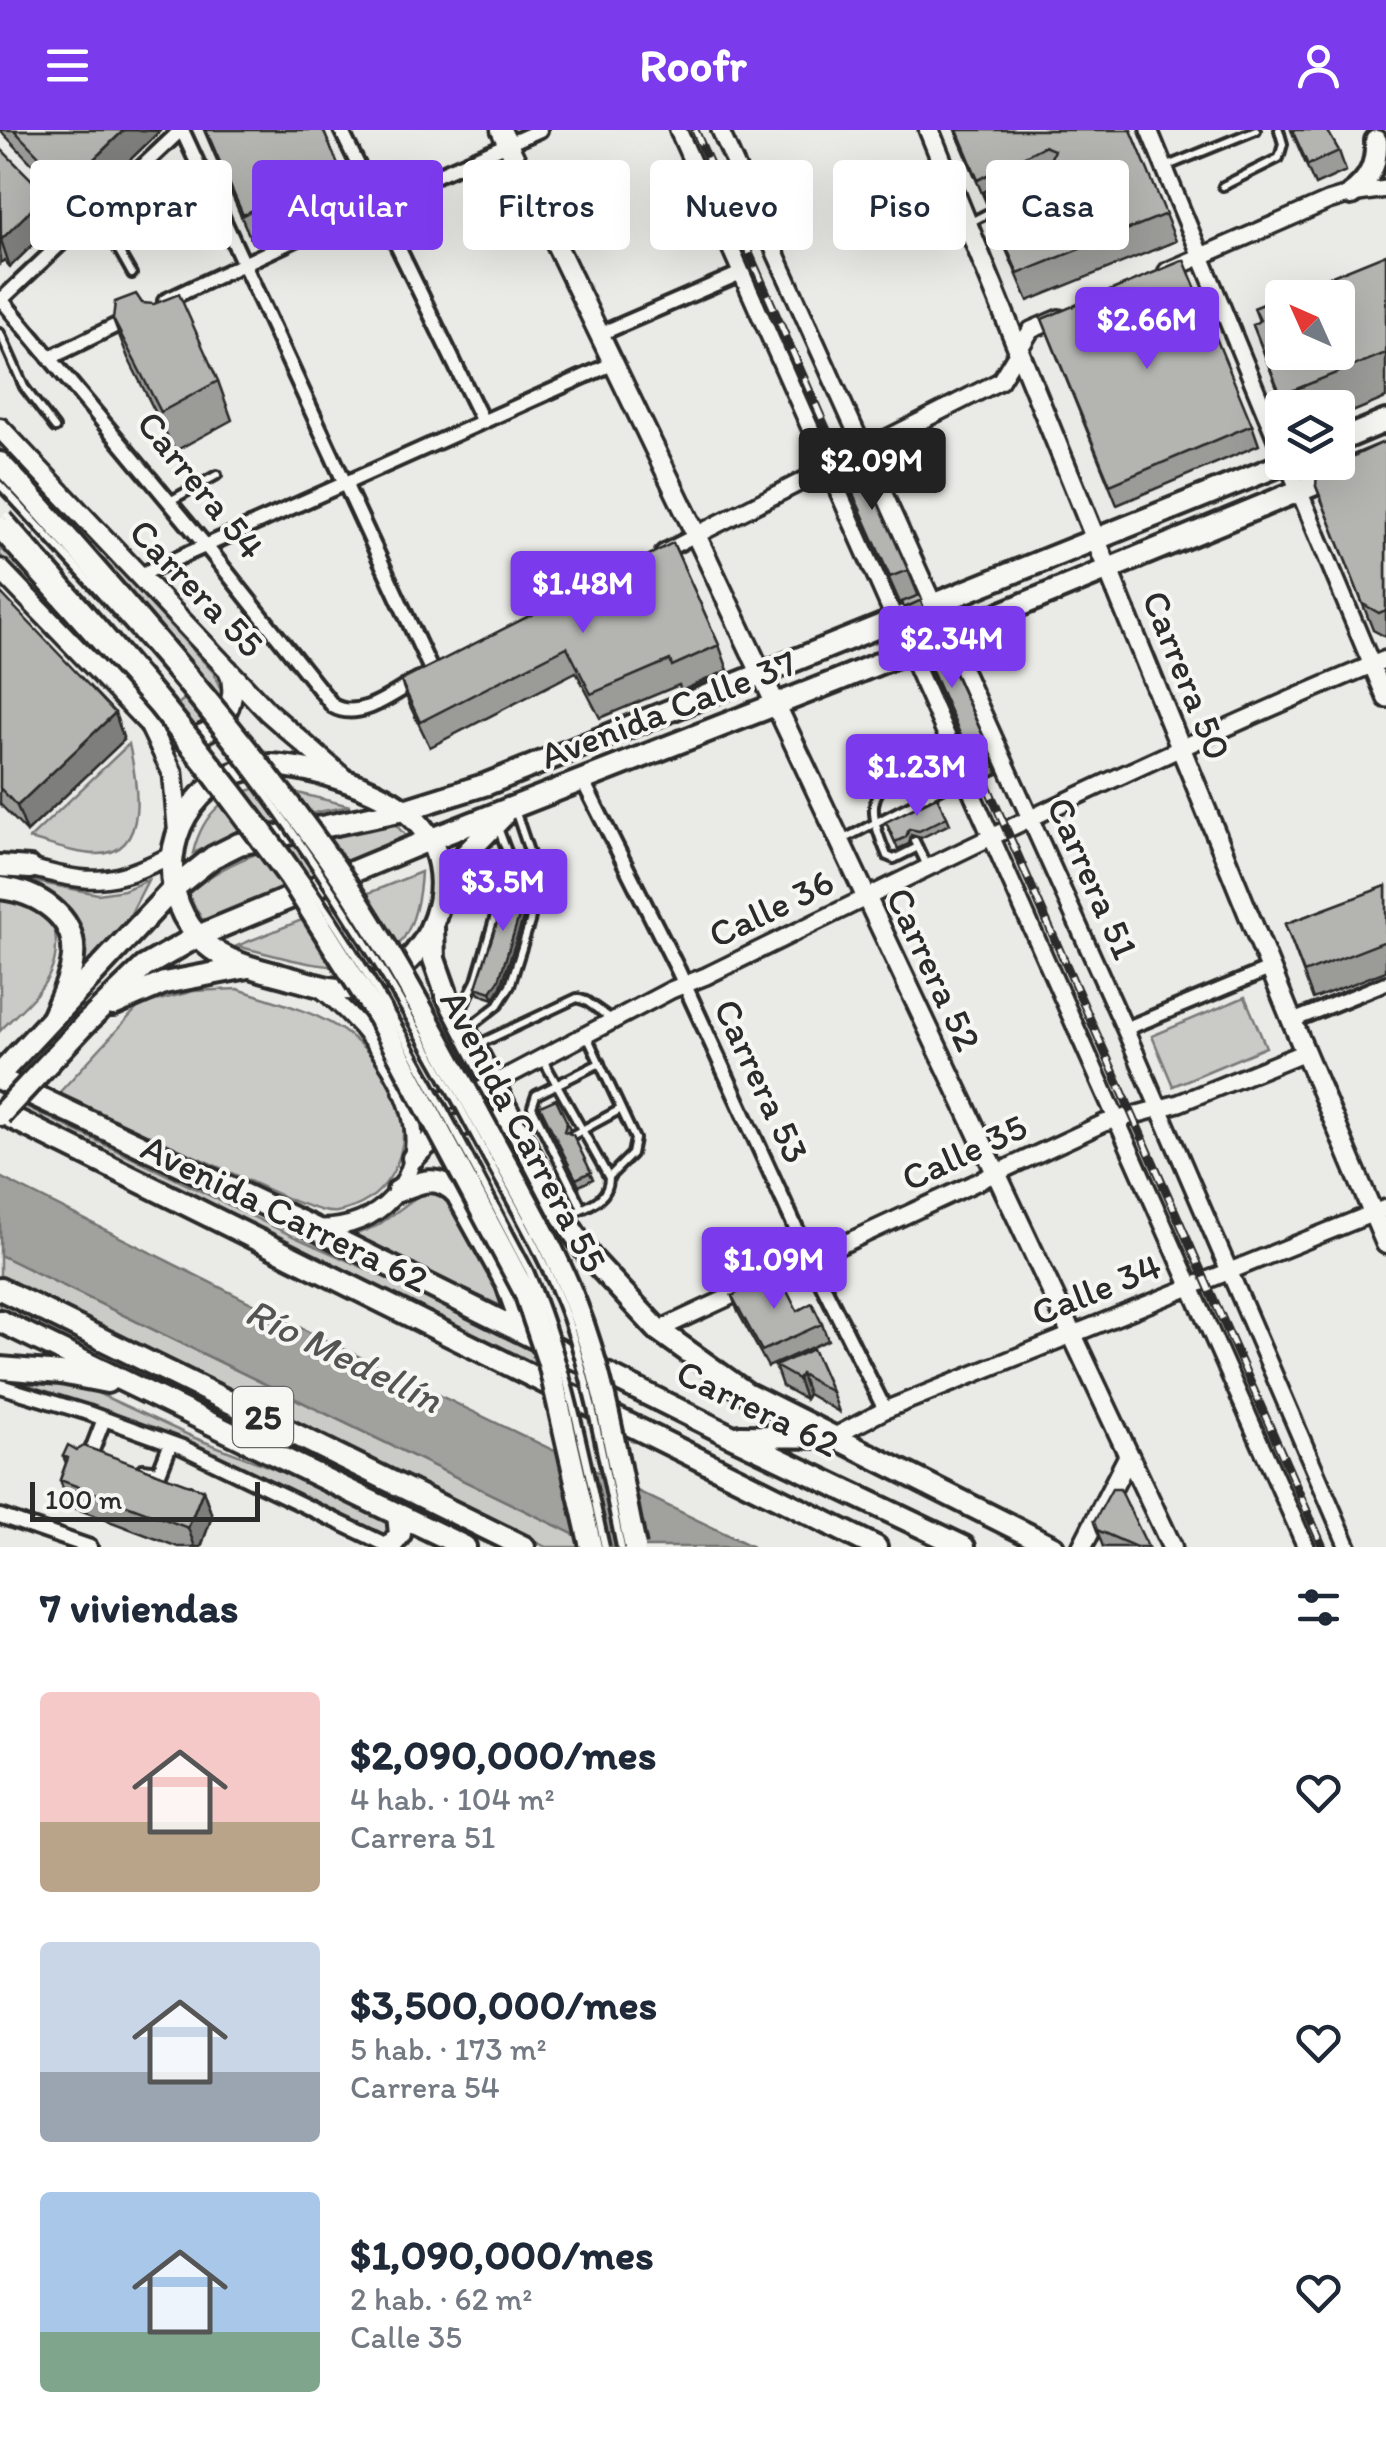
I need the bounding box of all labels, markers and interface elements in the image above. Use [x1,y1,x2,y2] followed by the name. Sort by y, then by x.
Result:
[40,38,95,93] icon: menu
[640,38,746,92] text: Roofr
[1291,38,1346,93] icon: person
[30,160,232,250] chip: Comprar
[252,160,443,250] chip: Alquilar
[463,160,630,250] chip: Filtros
[650,160,813,250] chip: Nuevo
[833,160,966,250] chip: Piso
[986,160,1129,250] chip: Casa
[1265,280,1355,370] north arrow
[1265,280,1355,480] map controls
[1066,287,1228,372] pin: $2.66M
[1097,300,1197,338] text: $2.66M
[1265,390,1355,480] button: layers
[127,401,275,569] street label: Carrera 54
[791,428,953,513] pin: $2.09M
[821,441,923,479] text: $2.09M
[120,509,274,667] street label: Carrera 55
[502,551,664,636] pin: $1.48M
[533,564,633,602] text: $1.48M
[1132,584,1242,766] street label: Carrera 50
[871,606,1033,691] pin: $2.34M
[901,619,1003,657] text: $2.34M
[534,639,802,779] street label: Avenida Calle 37
[836,734,998,819] pin: $1.23M
[868,747,966,785] text: $1.23M
[1037,790,1149,966] street label: Carrera 51
[433,849,573,934] pin: $3.5M
[701,858,841,958] street label: Calle 36
[461,862,545,900] text: $3.5M
[876,880,992,1058] street label: Carrera 52
[430,982,618,1280] street label: Avenida Carrera 55
[704,992,820,1170] street label: Carrera 53
[894,1103,1034,1201] street label: Calle 35
[134,1124,436,1302] street label: Avenida Carrera 62
[693,1227,855,1312] pin: $1.09M
[724,1240,824,1278] text: $1.09M
[1024,1242,1168,1336] street label: Calle 34
[238,1287,450,1423] water label: Río Medellín
[669,1349,847,1467] street label: Carrera 62
[233,1387,293,1447] road number: 25
[30,1477,260,1522] scale bar
[45,1482,122,1516] text: 100 m
[1291,1580,1346,1635] icon: filters
[40,1582,239,1633] text: 7 viviendas
[350,1729,656,1780] text: $2,090,000/mes
[120,1732,240,1852] icon: home
[1291,1765,1346,1820] icon: heart
[350,1780,555,1818] text: 4 hab. · 104 m²
[350,1818,495,1856] text: Carrera 51
[350,1979,657,2030] text: $3,500,000/mes
[120,1982,240,2102] icon: home
[1291,2015,1346,2070] icon: heart
[350,2030,547,2068] text: 5 hab. · 173 m²
[350,2068,500,2106] text: Carrera 54
[350,2229,654,2280] text: $1,090,000/mes
[120,2232,240,2352] icon: home
[1291,2265,1346,2320] icon: heart
[350,2280,532,2318] text: 2 hab. · 62 m²
[350,2318,462,2356] text: Calle 35

